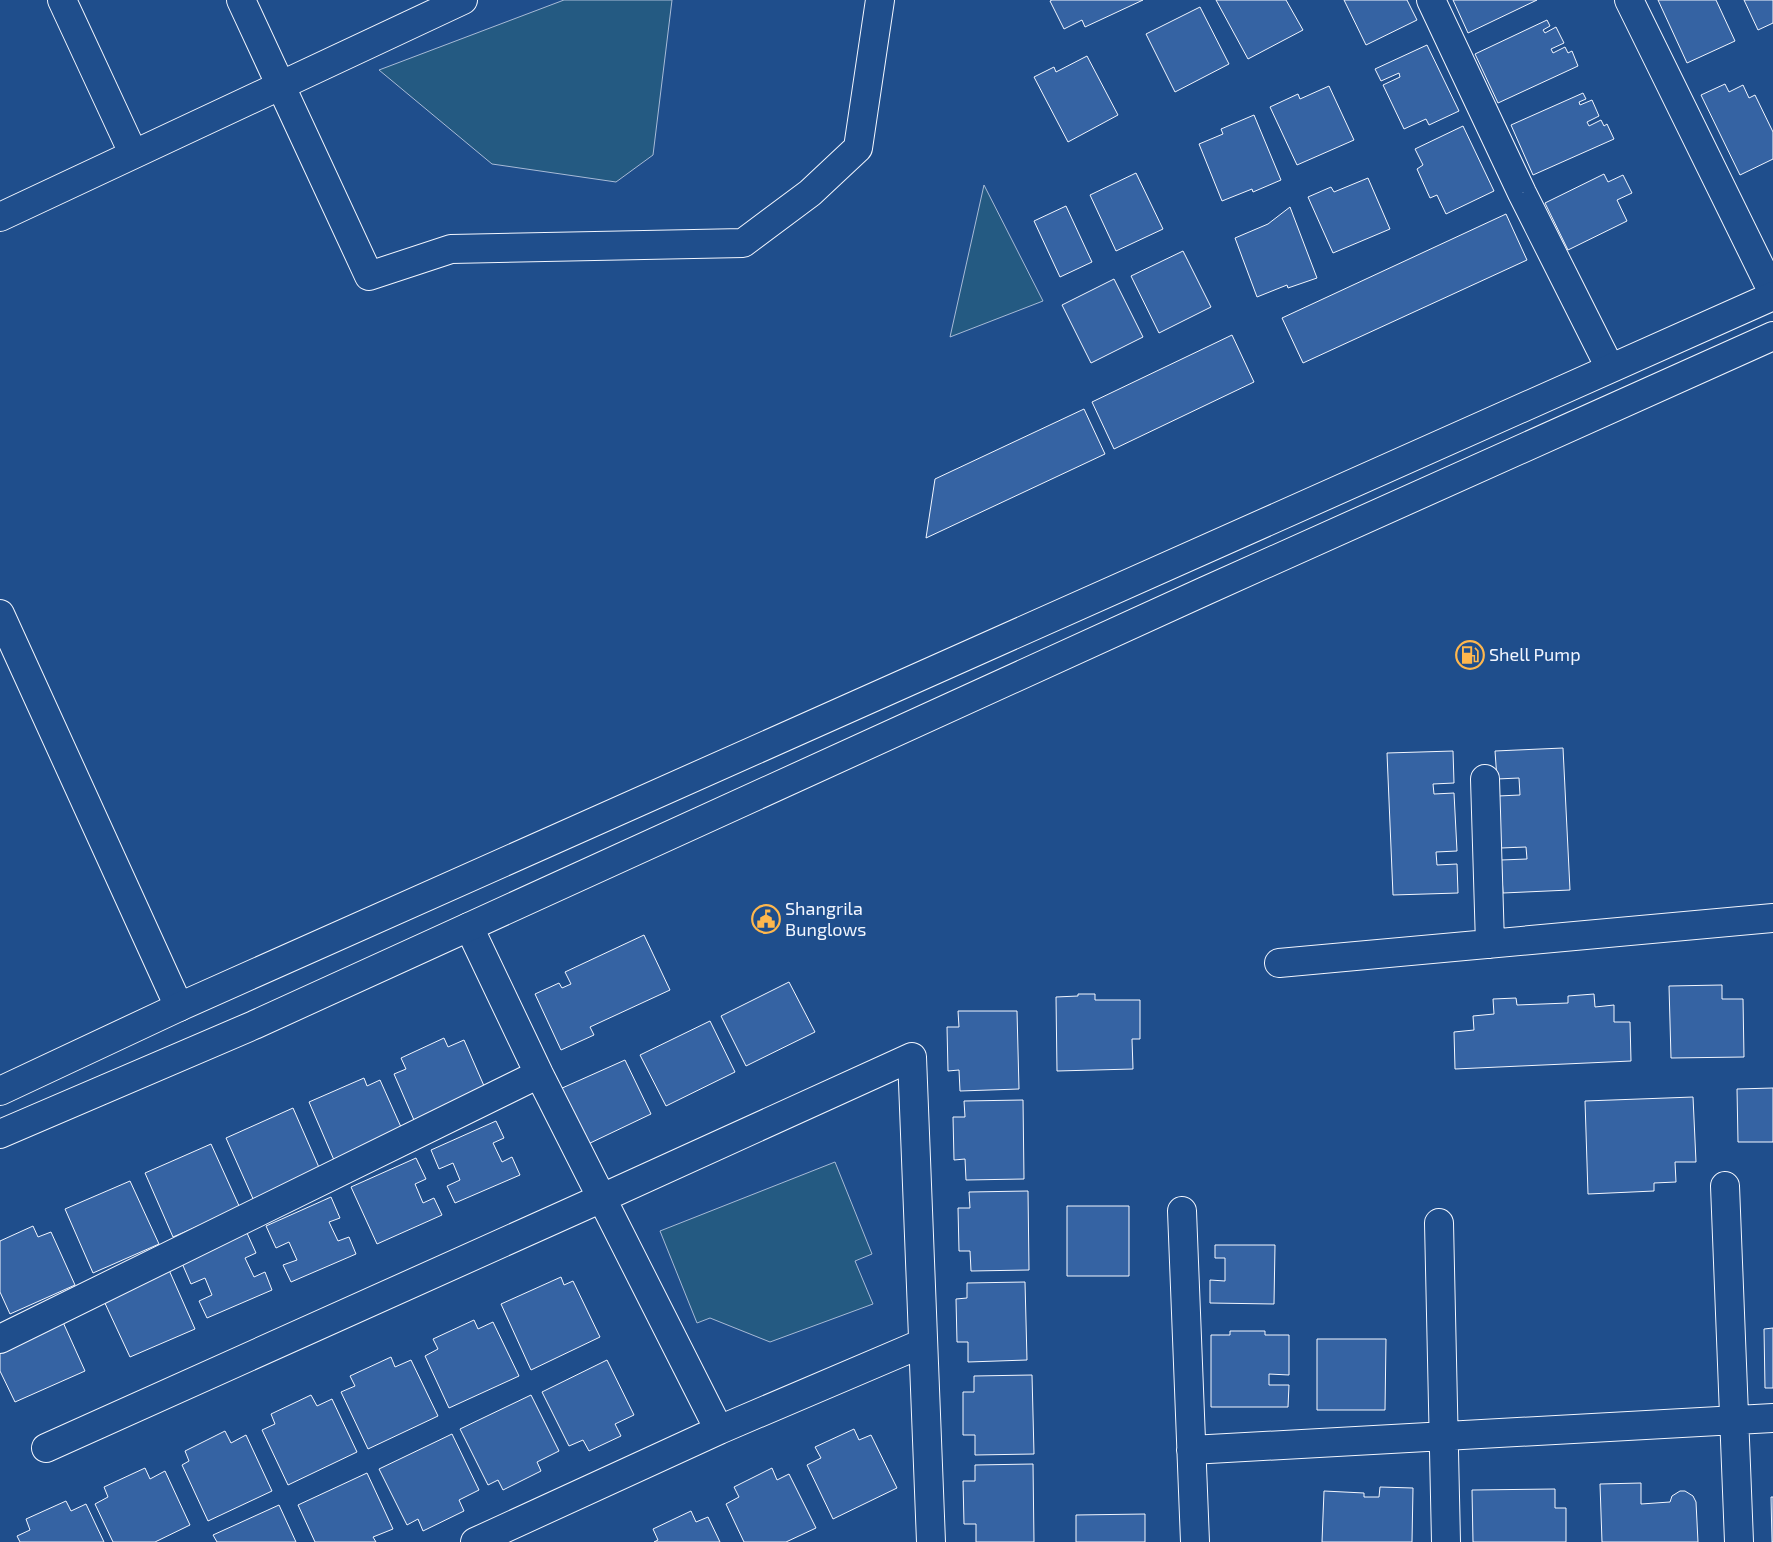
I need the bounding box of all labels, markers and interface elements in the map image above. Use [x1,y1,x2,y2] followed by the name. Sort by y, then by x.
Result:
[1455,640,1485,670] fuel station icon: Shell Pump
[1489,643,1581,665] place label: Shell Pump
[785,897,866,940] place label: Shangrila Bunglows
[751,904,781,934] public building icon: Shangrila Bunglows

